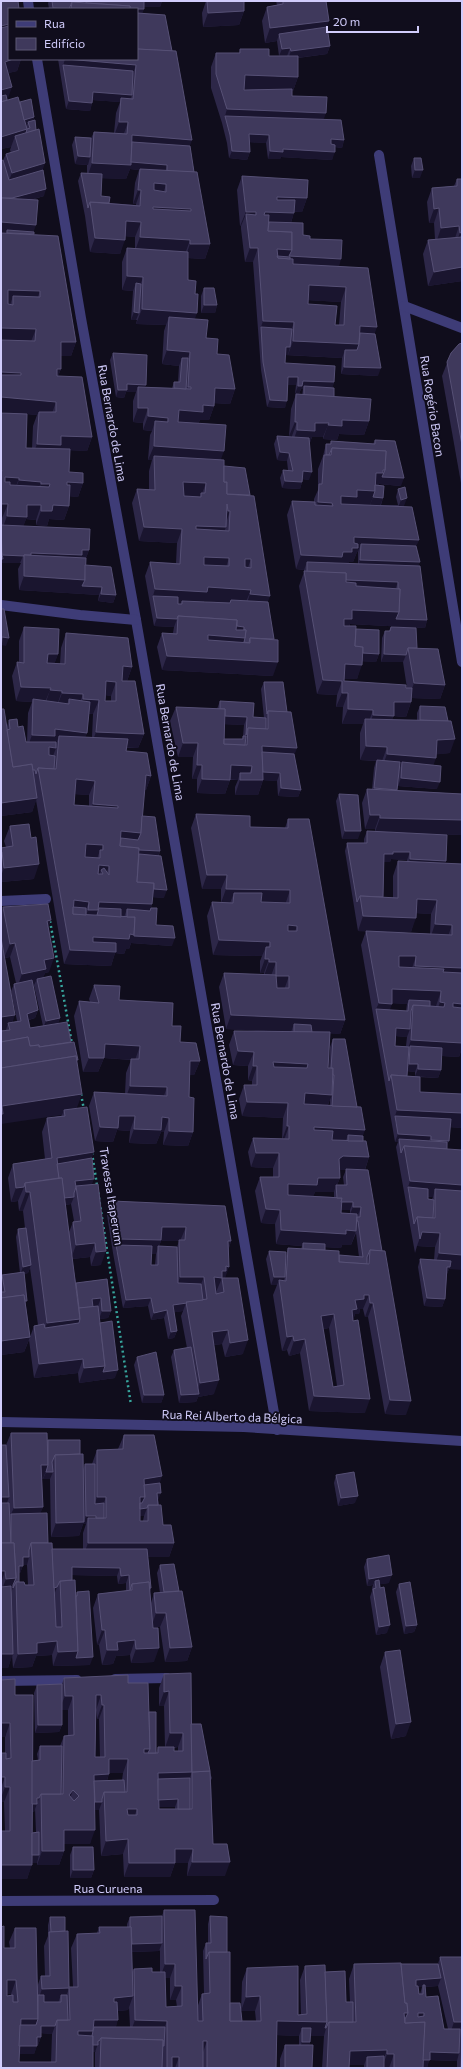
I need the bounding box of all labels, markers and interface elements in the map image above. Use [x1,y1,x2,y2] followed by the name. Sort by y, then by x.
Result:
[8,8,138,60] legend
[327,8,418,34] scale bar
[333,14,360,28] text: 20 m
[44,16,65,30] text: Rua
[44,36,85,50] text: Edifício
[418,354,448,458] street label: Rua Rogério Bacon
[96,363,130,483] street label: Rua Bernardo de Lima
[154,682,188,802] street label: Rua Bernardo de Lima
[209,1001,243,1121] street label: Rua Bernardo de Lima
[97,1146,127,1246] street label: Travessa Itaperum
[161,1407,303,1425] street label: Rua Rei Alberto da Bélgica
[73,1881,143,1895] street label: Rua Curuena

